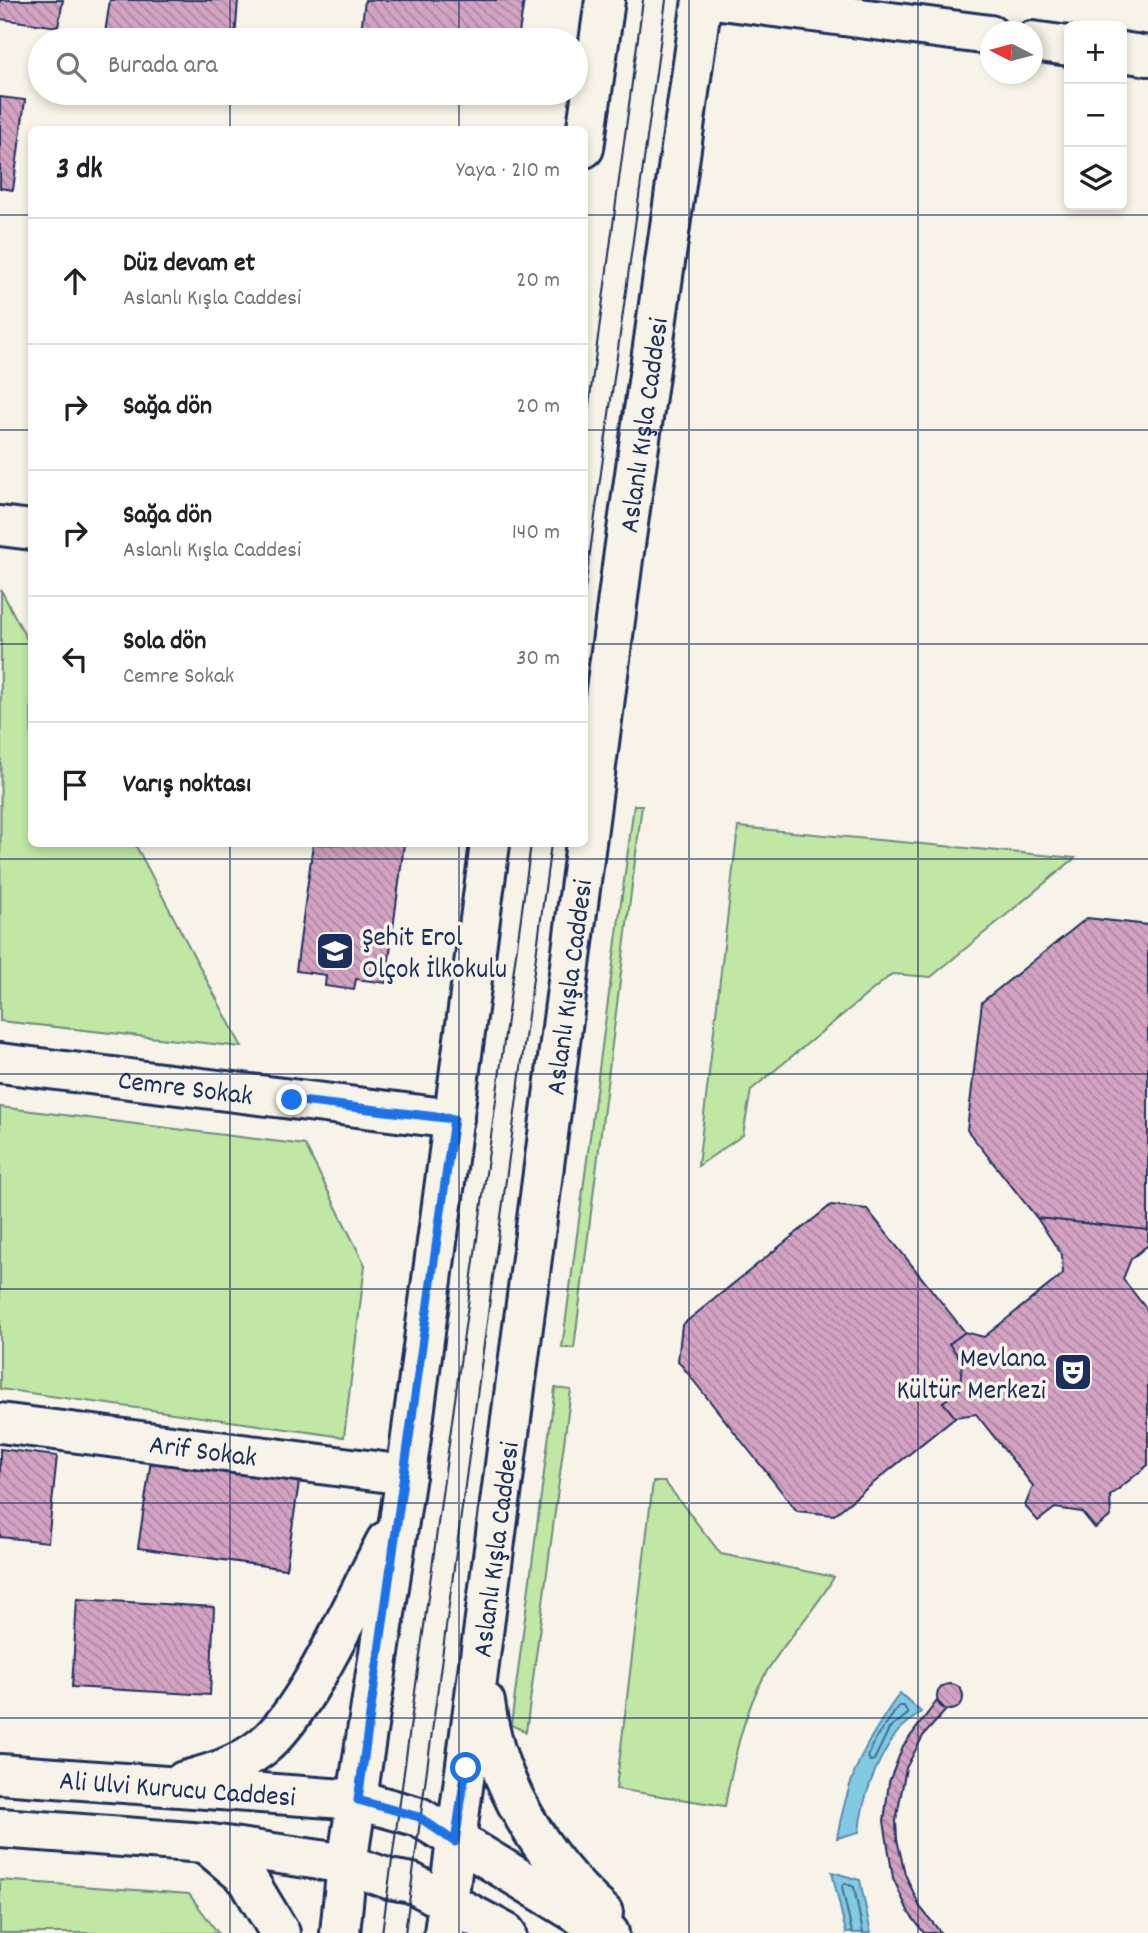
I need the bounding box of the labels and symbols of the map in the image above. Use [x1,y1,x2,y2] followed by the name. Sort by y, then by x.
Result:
[980,21,1043,84] north arrow
[612,315,682,536] street label: Aslanlı Kışla Caddesi
[538,877,606,1098] street label: Aslanlı Kışla Caddesi
[362,920,507,992] place label: Şehit Erol Olçok İlkokulu
[314,930,356,972] school or university icon: Şehit Erol Olçok İlkokulu
[115,1063,255,1119] street label: Cemre Sokak
[276,1084,307,1115] route end
[896,1341,1047,1413] place label: Mevlana Kültür Merkezi
[1052,1351,1094,1393] theatre icon: Mevlana Kültür Merkezi
[147,1427,259,1481] street label: Arif Sokak
[465,1440,533,1660] street label: Aslanlı Kışla Caddesi
[450,1752,481,1783] route start
[58,1763,297,1820] street label: Ali Ulvi Kurucu Caddesi

